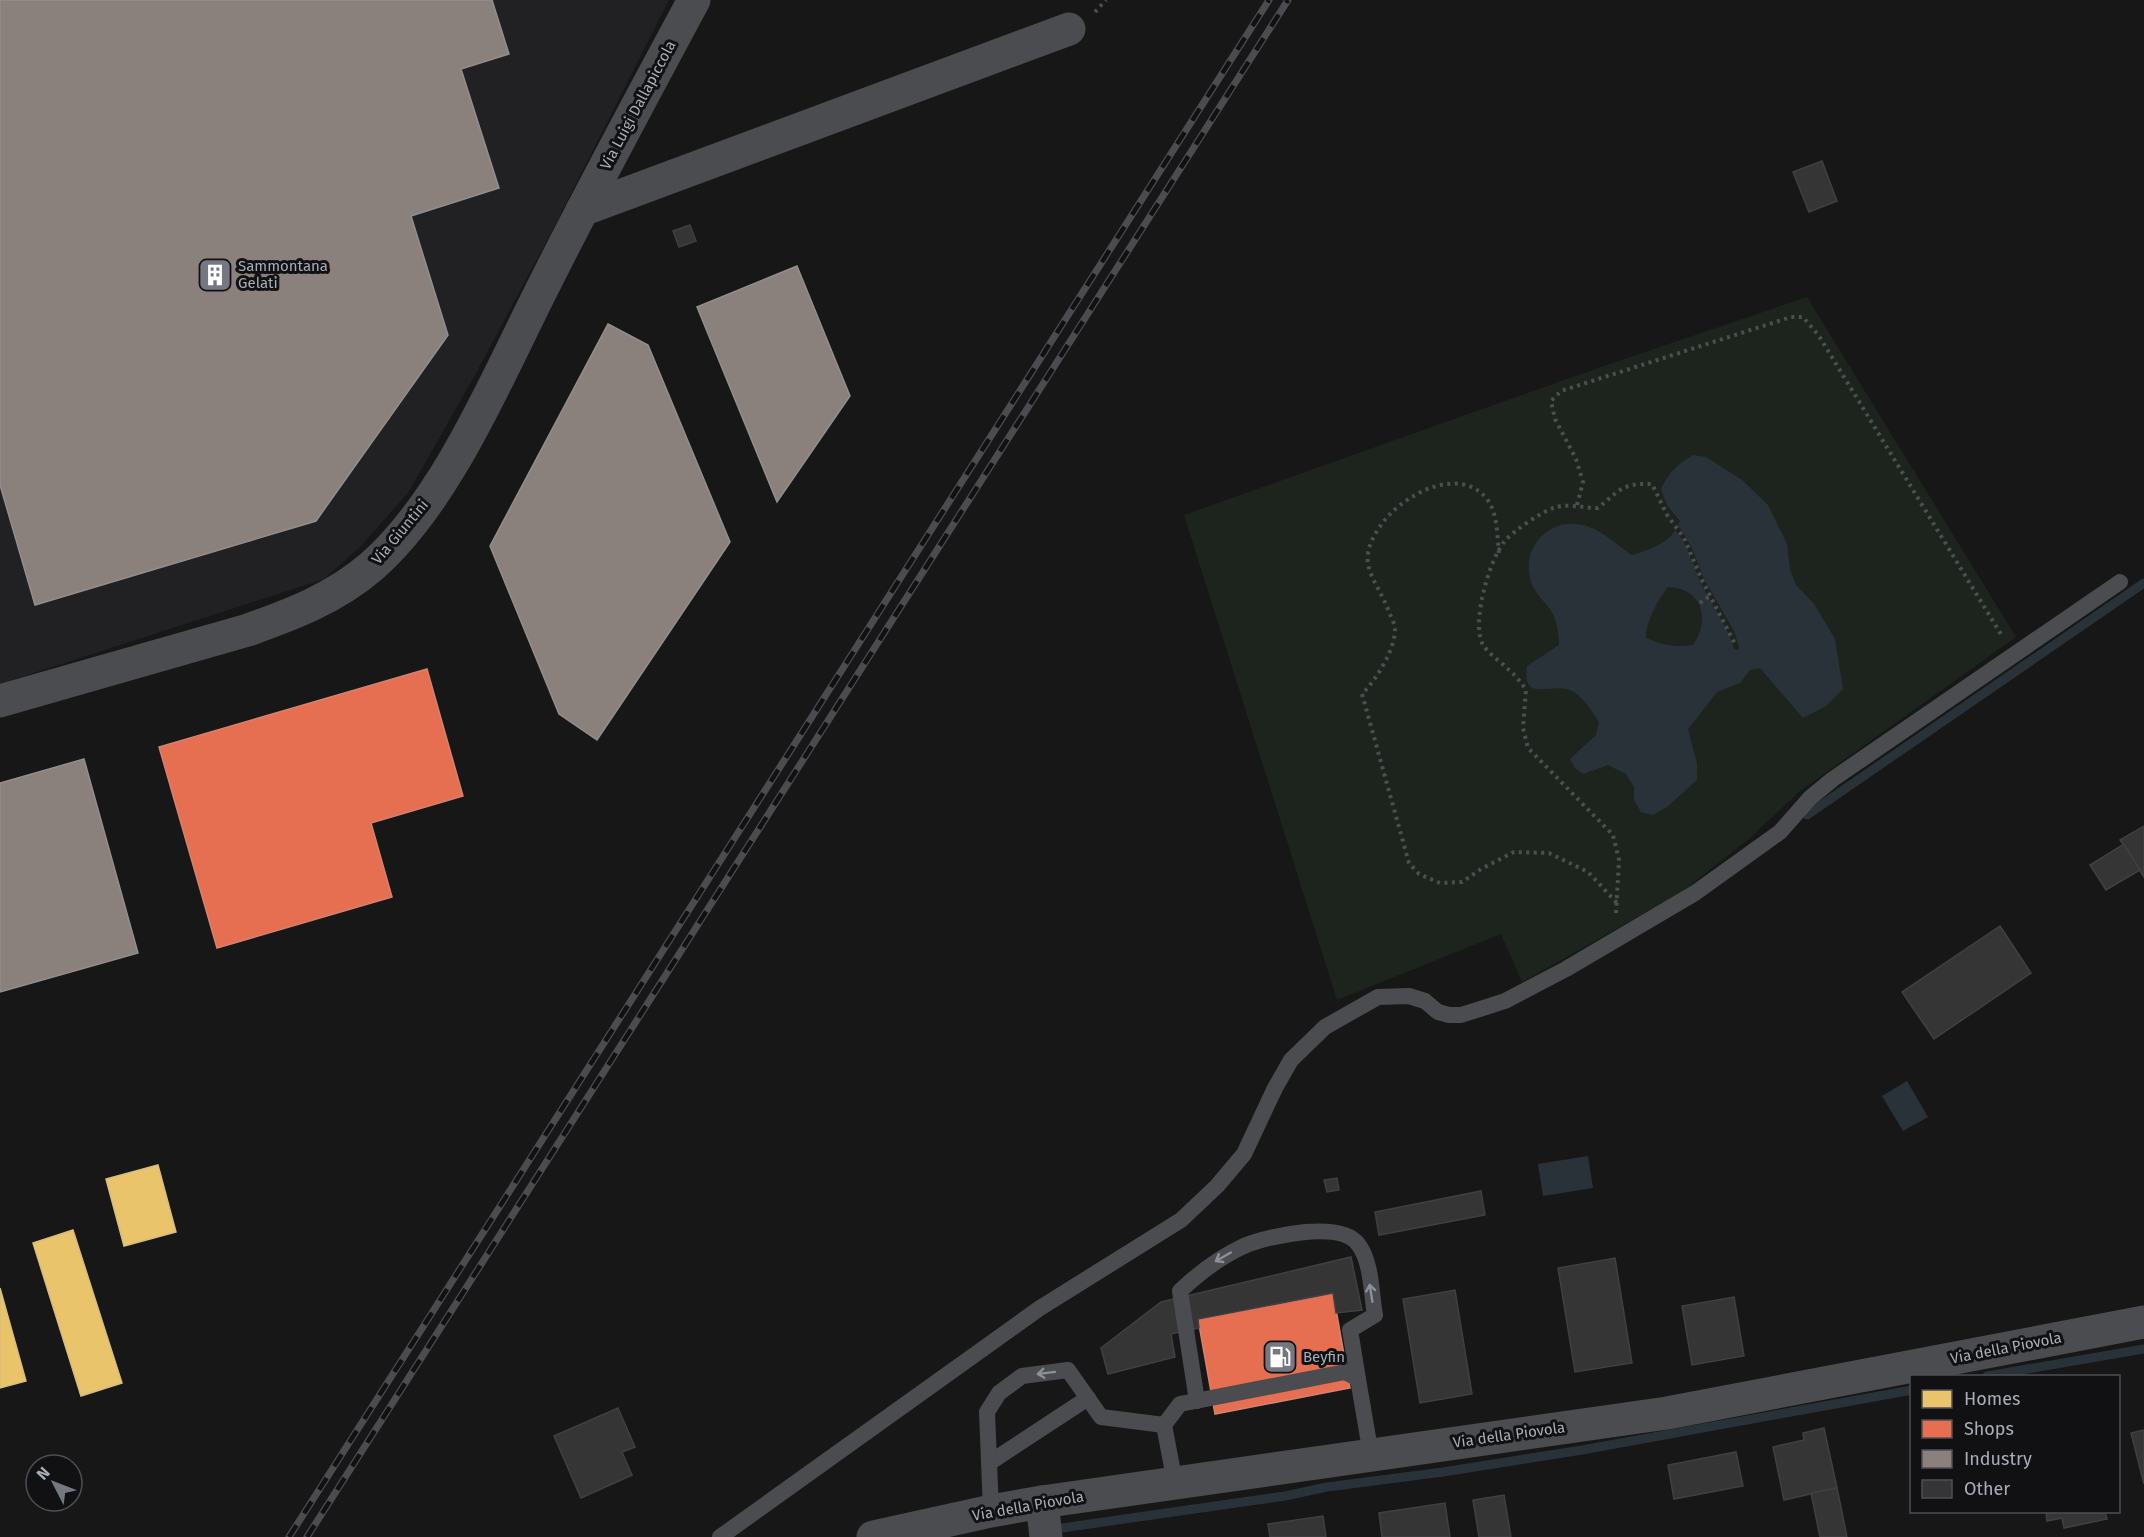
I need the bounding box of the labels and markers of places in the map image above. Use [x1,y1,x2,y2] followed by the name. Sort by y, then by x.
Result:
[197,257,233,293] building icon: Sammontana Gelati
[238,257,328,292] place label: Sammontana Gelati
[1262,1339,1298,1375] fuel station icon: Beyfin
[1303,1348,1345,1366] place label: Beyfin

